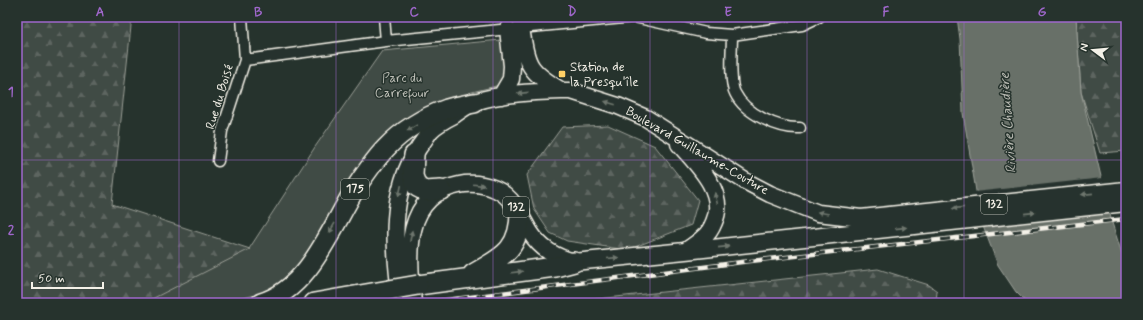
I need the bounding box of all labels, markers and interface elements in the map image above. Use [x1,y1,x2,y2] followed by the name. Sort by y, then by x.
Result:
[96,4,104,21] text: A
[254,4,263,21] text: B
[409,4,419,21] text: C
[568,4,577,21] text: D
[724,4,732,21] text: E
[883,4,890,21] text: F
[1038,4,1047,21] text: G
[1073,30,1113,70] north arrow
[1077,42,1092,53] text: N
[570,59,639,91] place label: Station de la Presqu'île
[202,62,238,131] street label: Rue du Boisé
[557,69,567,79] marker: Station de la Presqu'île
[375,70,430,104] park label: Parc du Carrefour
[995,71,1021,174] water label: Rivière Chaudière
[8,84,14,101] text: 1
[517,90,529,97] one-way arrow
[603,100,615,106] one-way arrow
[622,103,772,199] street label: Boulevard Guillaume-Couture
[406,124,418,131] one-way arrow
[341,179,369,199] road number: 175
[473,181,485,188] one-way arrow
[396,185,402,197] one-way arrow
[1081,191,1093,198] one-way arrow
[713,192,719,204] one-way arrow
[981,194,1007,214] road number: 132
[503,197,529,217] road number: 132
[952,204,964,211] one-way arrow
[817,210,829,216] one-way arrow
[1024,210,1037,217] one-way arrow
[8,222,15,239] text: 2
[329,222,336,234] one-way arrow
[895,225,907,231] one-way arrow
[409,230,415,243] one-way arrow
[718,244,730,251] one-way arrow
[607,255,619,262] one-way arrow
[32,264,103,290] scale bar
[511,269,523,275] one-way arrow
[38,271,65,287] text: 50 m

